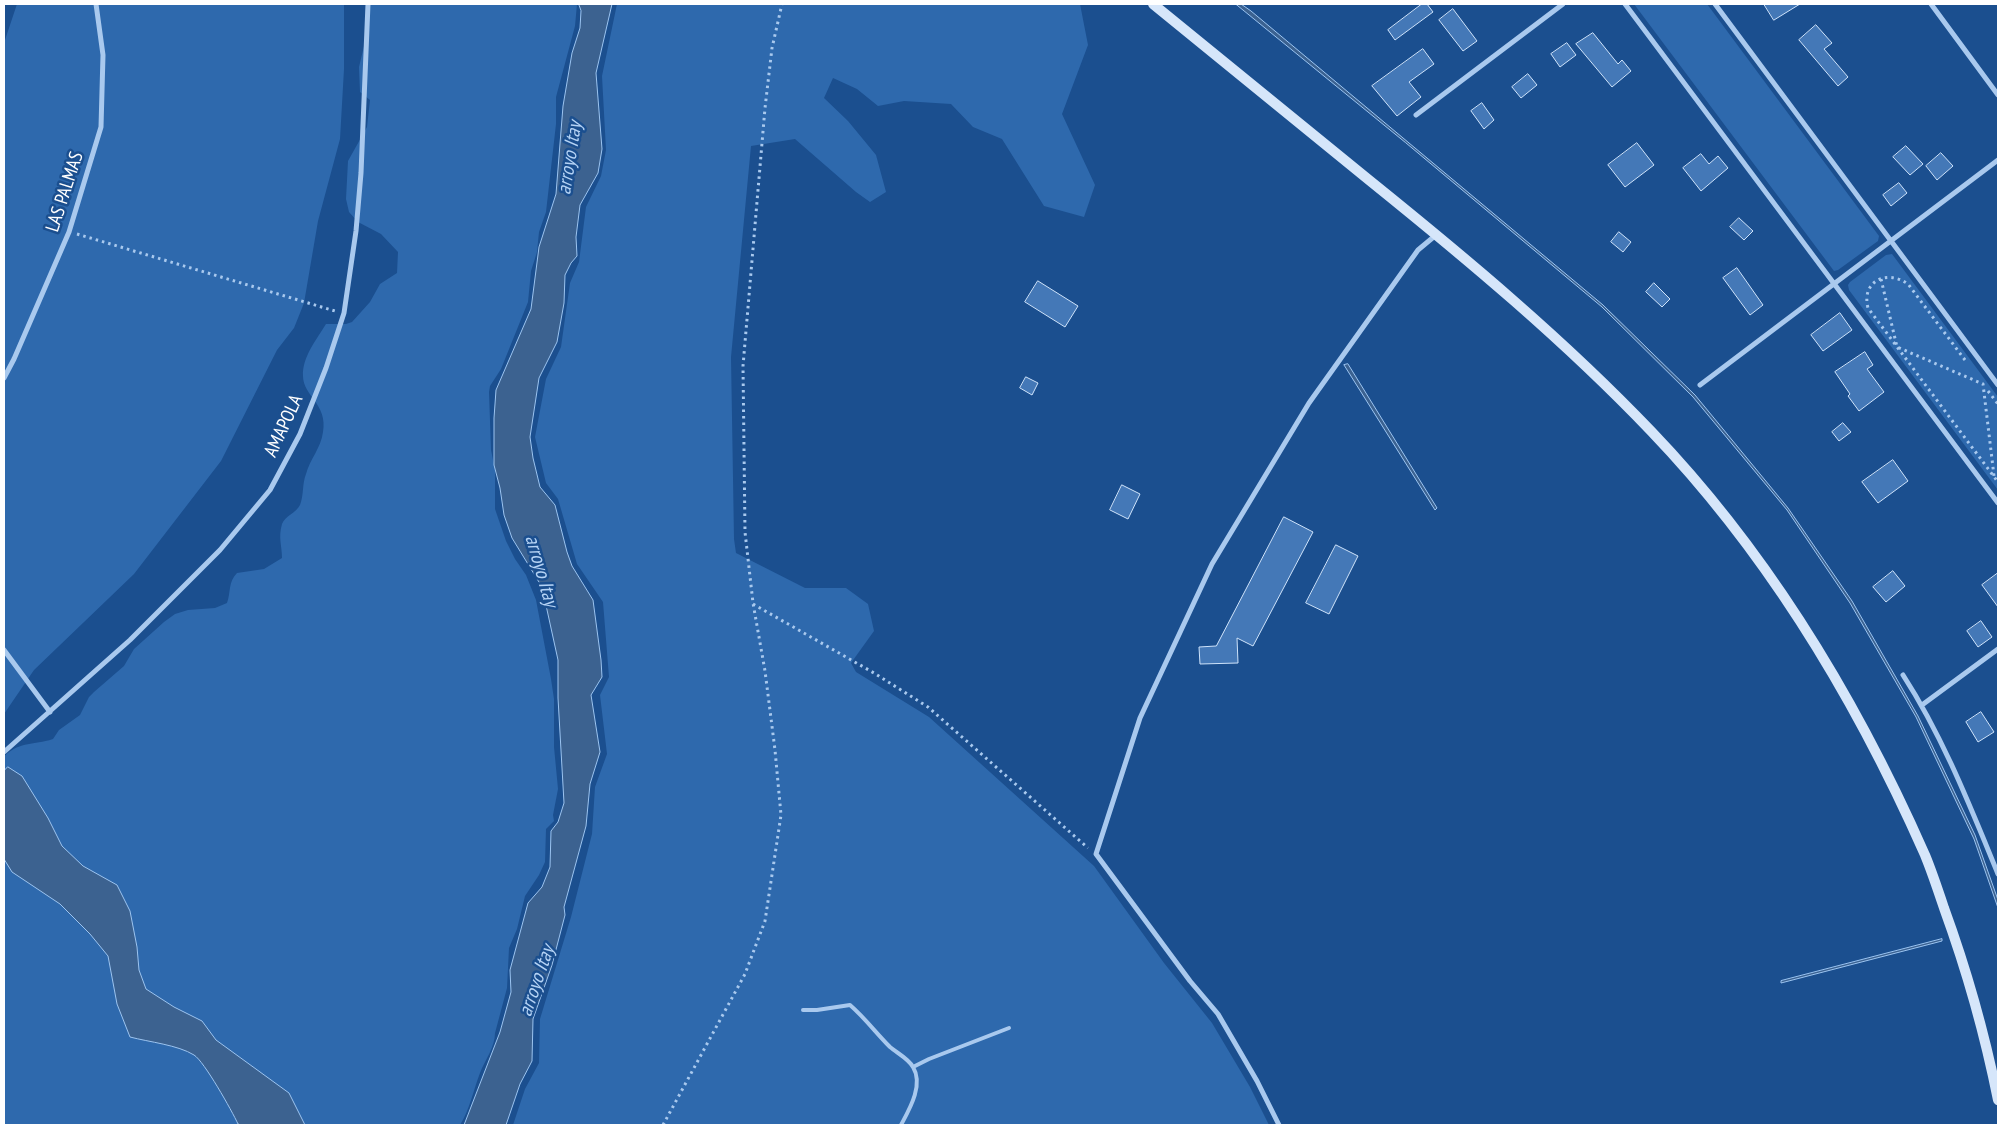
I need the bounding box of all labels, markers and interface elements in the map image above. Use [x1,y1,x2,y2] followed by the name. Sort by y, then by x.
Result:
[552,120,588,196] water label: arroyo Itay
[41,149,89,235] street label: LAS PALMAS
[260,391,308,461] street label: AMAPOLA
[519,532,563,610] water label: arroyo Itay
[514,942,560,1020] water label: arroyo Itay

